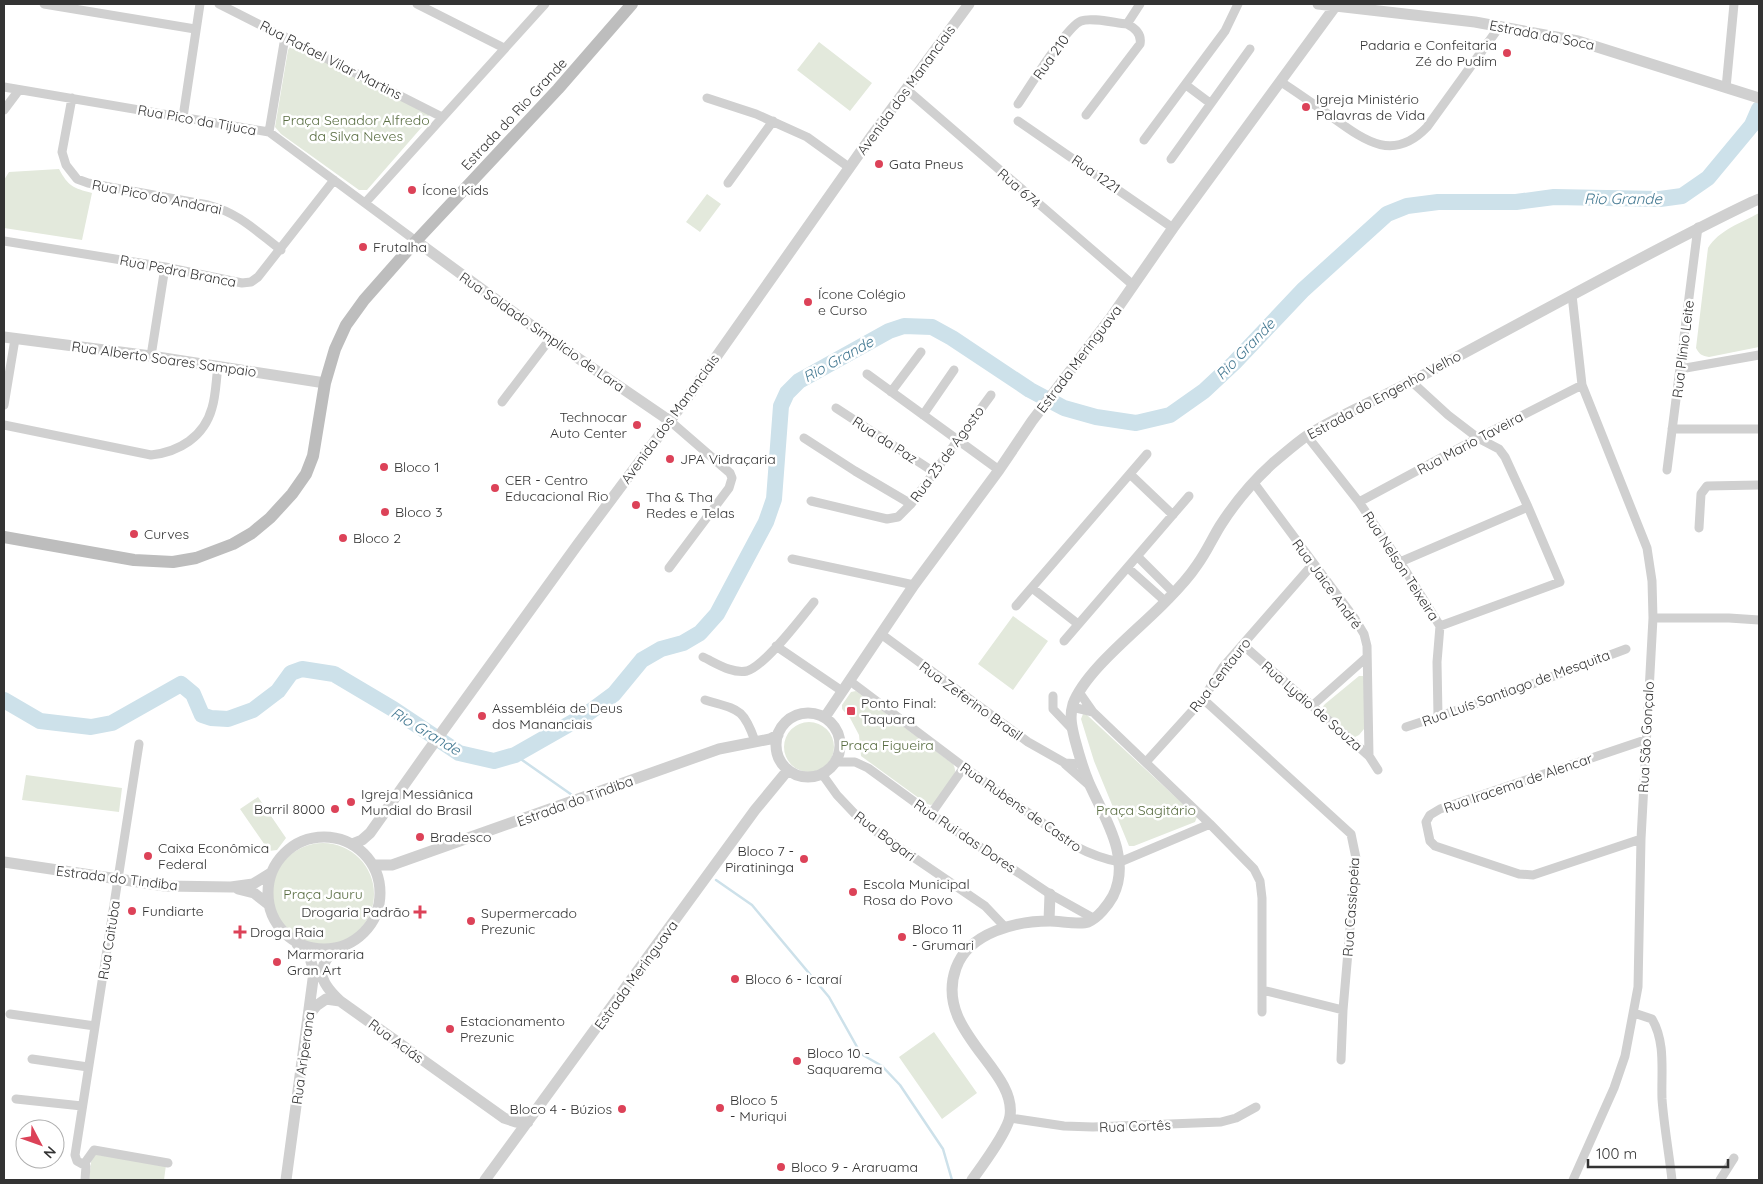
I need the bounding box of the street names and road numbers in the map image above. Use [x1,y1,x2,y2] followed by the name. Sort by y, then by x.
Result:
[257,16,405,104] street label: Rua Rafael Vilar Martins
[1488,16,1596,54] street label: Estrada da Soca
[853,22,959,158] street label: Avenida dos Mananciais
[1029,31,1073,83] street label: Rua 210
[457,54,571,174] street label: Estrada do Rio Grande
[136,101,258,139] street label: Rua Pico da Tijuca
[1068,151,1124,197] street label: Rua 1221
[994,164,1044,212] street label: Rua 674
[91,176,223,218] street label: Rua Pico do Andarai
[118,251,238,291] street label: Rua Pedra Branca
[456,268,628,396] street label: Rua Soldado Simplício de Lara
[1668,299,1698,399] street label: Rua Plínio Leite
[1033,301,1125,417] street label: Estrada Meringuava
[71,337,257,381] street label: Rua Alberto Soares Sampaio
[1304,347,1464,443] street label: Estrada do Engenho Velho
[617,351,723,487] street label: Avenida dos Mananciais
[906,402,988,506] street label: Rua 23 de Agosto
[1414,407,1526,479] street label: Rua Mario Taveira
[849,412,921,468] street label: Rua da Paz
[1359,508,1443,624] street label: Rua Nelson Teixeira
[1288,536,1366,632] street label: Rua Jaice André
[1185,634,1255,716] street label: Rua Centauro
[1420,646,1612,730] street label: Rua Luís Santiago de Mesquita
[1258,657,1366,755] street label: Rua Lydio de Souza
[916,658,1026,744] street label: Rua Zeferino Brasil
[1634,681,1658,793] street label: Rua São Gonçalo
[1441,749,1595,817] street label: Rua Iracema de Alencar
[957,758,1085,856] street label: Rua Rubens de Castro
[514,772,636,830] street label: Estrada do Tindiba
[911,795,1019,877] street label: Rua Rui das Dores
[851,807,919,865] street label: Rua Bogari
[1339,857,1363,957] street label: Rua Cassiopéia
[55,862,179,894] street label: Estrada do Tindiba
[94,899,124,981] street label: Rua Caituba
[590,917,682,1033] street label: Estrada Meringuava
[288,1010,318,1106] street label: Rua Ariperana
[365,1015,427,1067] street label: Rua Aciás
[1099,1116,1171,1136] street label: Rua Cortês

